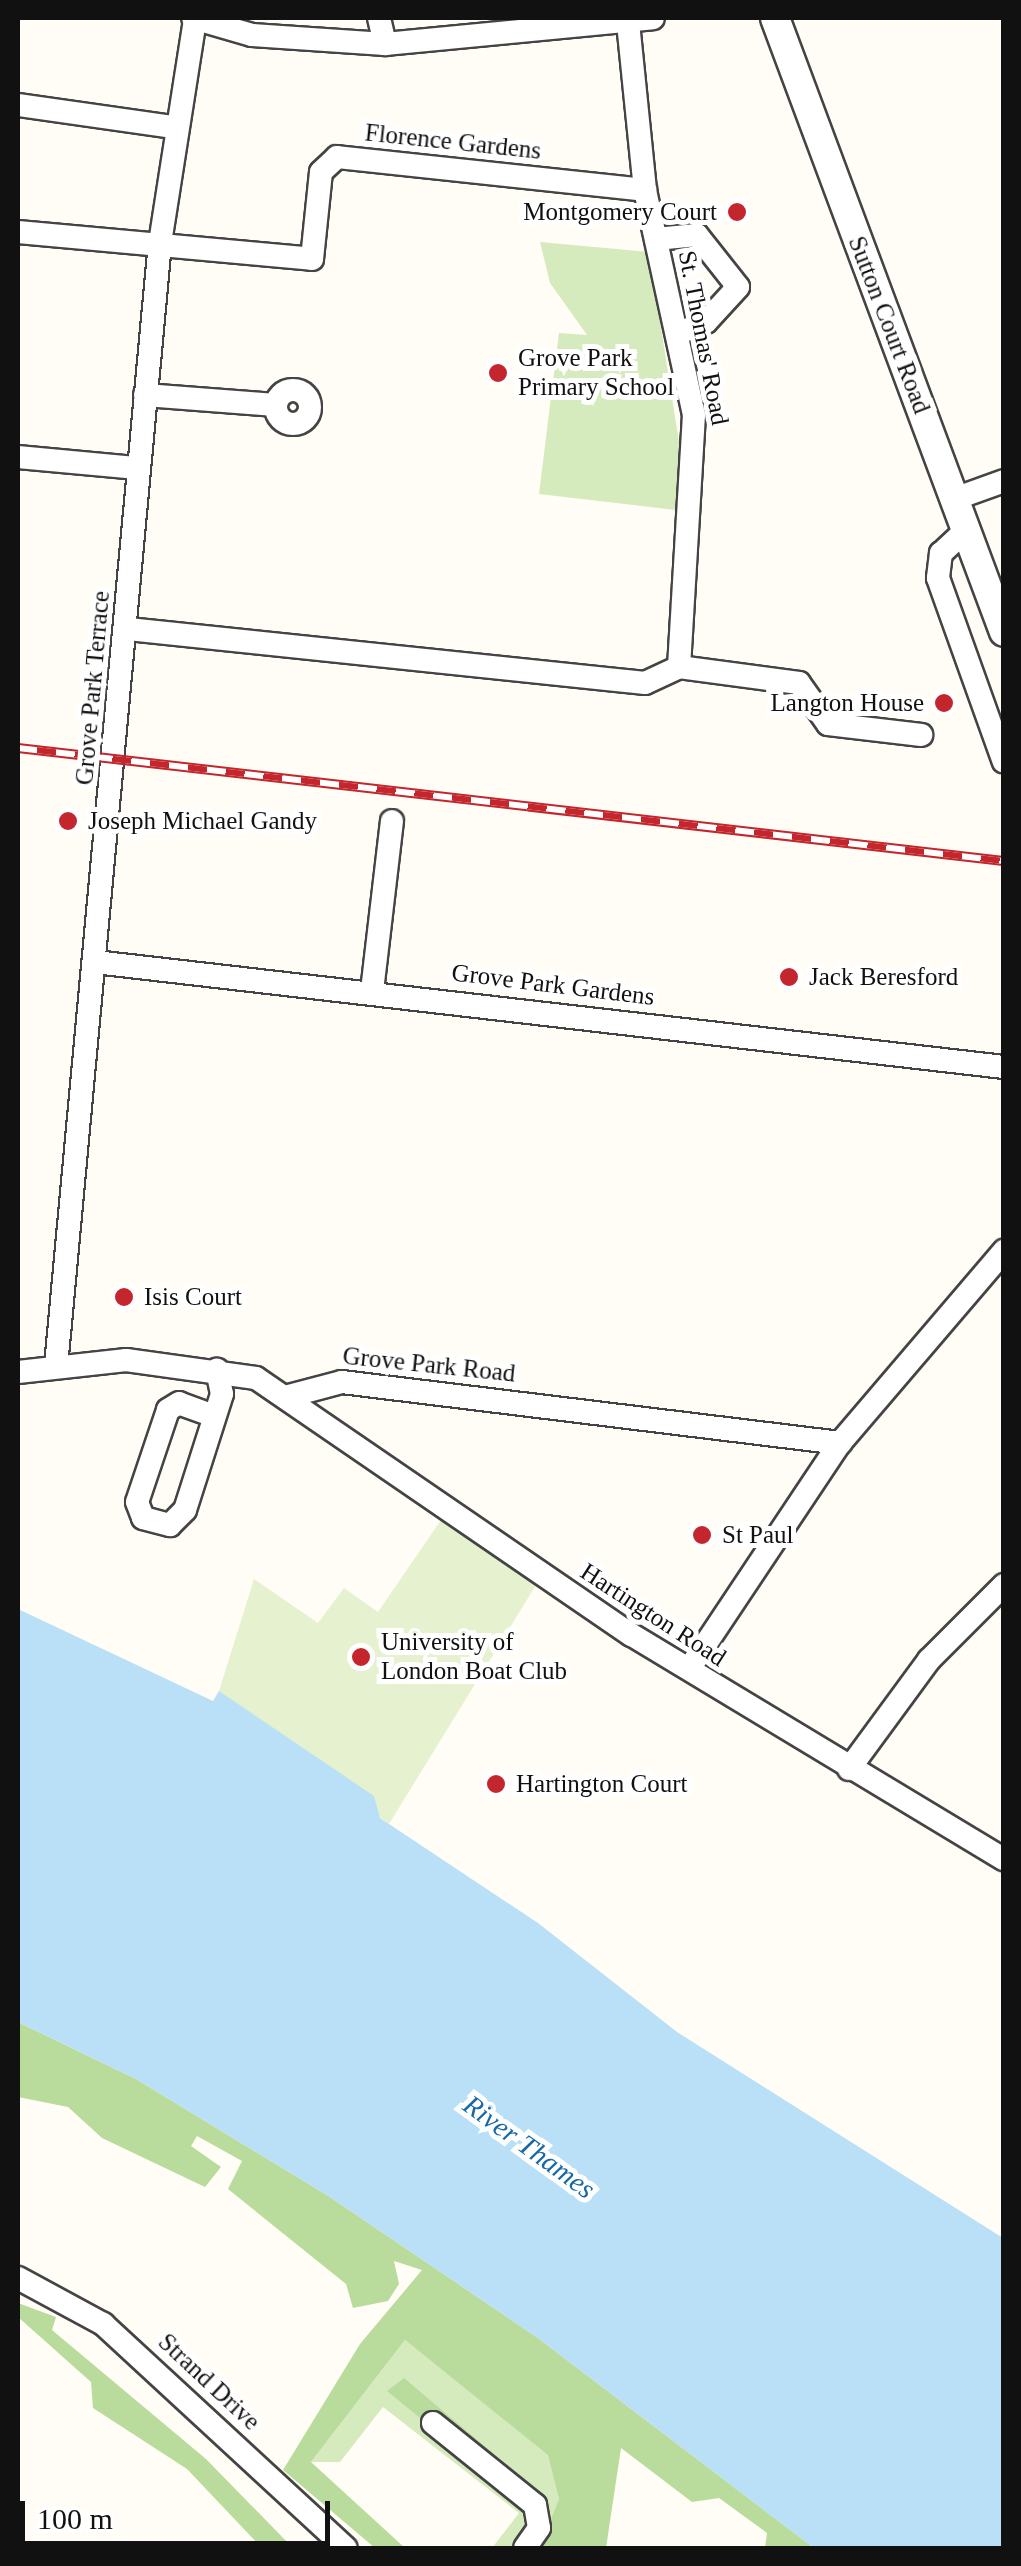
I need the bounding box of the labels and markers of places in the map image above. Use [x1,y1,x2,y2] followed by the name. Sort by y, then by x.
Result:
[523,197,717,227] place label: Montgomery Court
[726,201,748,223] marker: Montgomery Court
[518,344,674,403] place label: Grove Park Primary School
[487,362,509,384] marker: Grove Park Primary School
[771,688,924,718] place label: Langton House
[933,692,955,714] marker: Langton House
[88,806,317,836] place label: Joseph Michael Gandy
[57,810,79,832] marker: Joseph Michael Gandy
[809,962,958,992] place label: Jack Beresford
[778,966,800,988] marker: Jack Beresford
[144,1282,242,1312] place label: Isis Court
[113,1286,135,1308] marker: Isis Court
[722,1520,794,1550] place label: St Paul
[691,1524,713,1546] marker: St Paul
[381,1628,567,1687] place label: University of London Boat Club
[350,1646,372,1668] marker: University of London Boat Club
[516,1769,688,1799] place label: Hartington Court
[485,1773,507,1795] marker: Hartington Court

